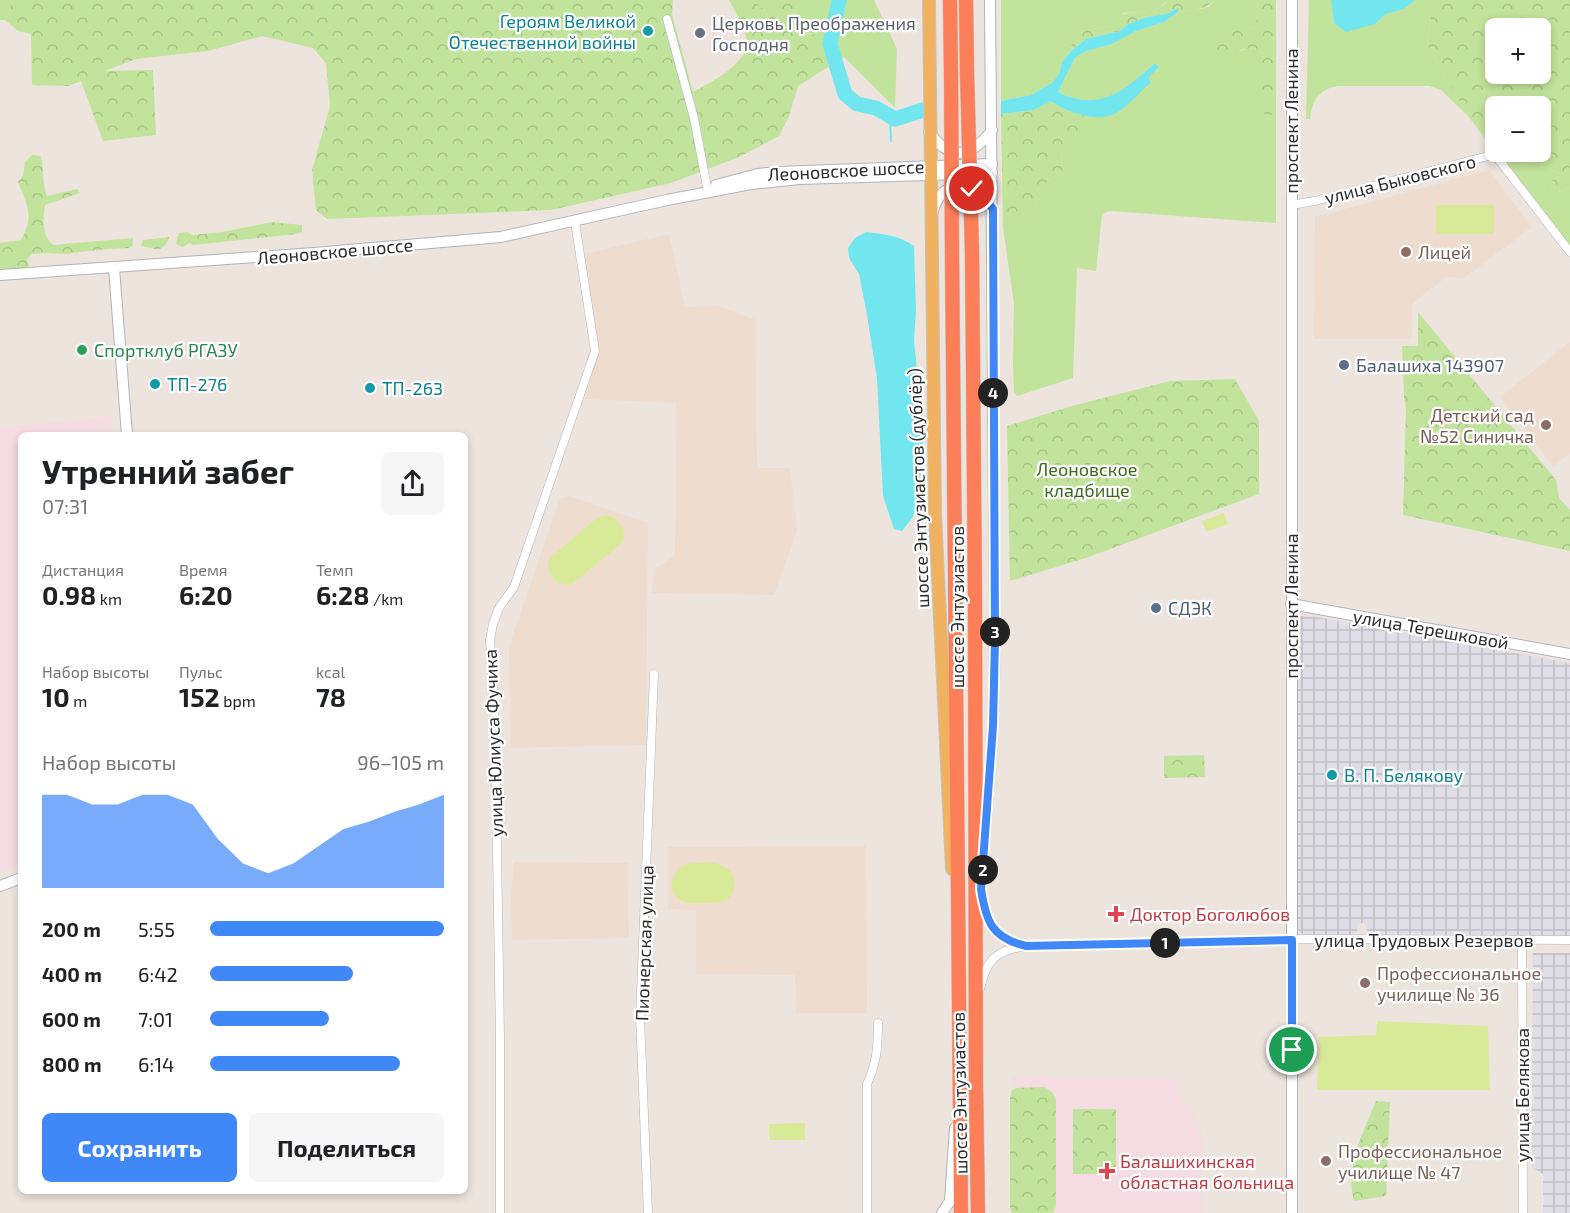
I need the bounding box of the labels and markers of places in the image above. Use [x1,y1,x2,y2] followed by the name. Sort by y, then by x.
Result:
[449,10,636,53] place label: Героям Великой Отечественной войны
[712,12,916,55] place label: Церковь Преображения Господня
[641,24,655,38] marker: Героям Великой Отечественной войны
[693,26,707,40] marker: Церковь Преображения Господня
[946,163,997,214] pin
[1418,241,1471,263] place label: Лицей
[1399,245,1413,259] marker: Лицей
[94,339,238,361] place label: Спортклуб РГАЗУ
[75,343,89,357] marker: Спортклуб РГАЗУ
[1356,354,1504,376] place label: Балашиха 143907
[1337,358,1351,372] marker: Балашиха 143907
[167,373,227,395] place label: ТП-276
[148,377,162,391] marker: ТП-276
[382,377,443,399] place label: ТП-263
[978,378,1008,408] pin: 4
[363,381,377,395] marker: ТП-263
[1420,404,1534,447] place label: Детский сад №52 Синичка
[1539,418,1553,432] marker: Детский сад №52 Синичка
[1168,597,1212,619] place label: СДЭК
[1149,601,1163,615] marker: СДЭК
[980,617,1010,647] pin: 3
[1344,764,1464,786] place label: В. П. Белякову
[1325,768,1339,782] marker: В. П. Белякову
[968,855,998,885] pin: 2
[1130,903,1290,925] place label: Доктор Боголюбов
[1107,905,1125,923] marker: Доктор Боголюбов
[1150,928,1180,958] pin: 1
[1377,962,1541,1005] place label: Профессиональное училище № 36
[1358,976,1372,990] marker: Профессиональное училище № 36
[1266,1024,1317,1075] pin
[1338,1140,1502,1183] place label: Профессиональное училище № 47
[1120,1150,1294,1193] place label: Балашихинская областная больница
[1319,1154,1333,1168] marker: Профессиональное училище № 47
[1098,1162,1116,1180] marker: Балашихинская областная больница

